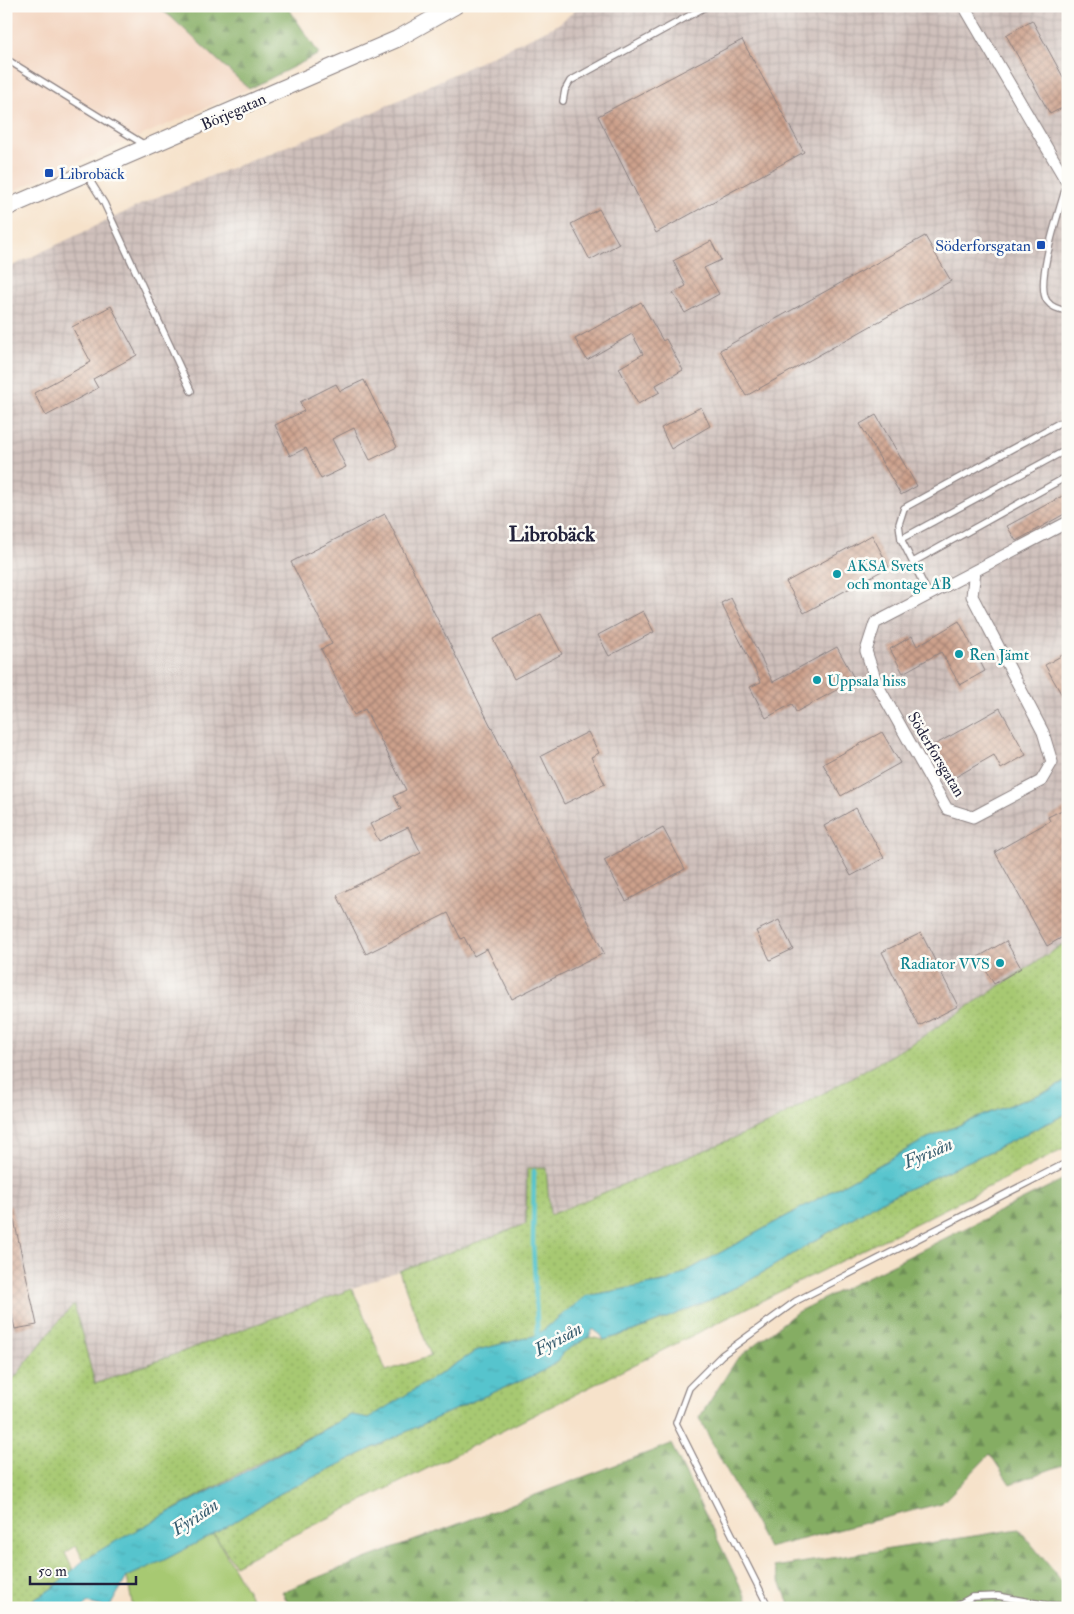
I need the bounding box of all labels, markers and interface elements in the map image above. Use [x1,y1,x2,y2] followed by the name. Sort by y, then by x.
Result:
[198,89,269,135] street label: Börjegatan
[59,164,125,184] place label: Librobäck
[43,167,55,179] marker: Librobäck
[935,236,1031,256] place label: Söderforsgatan
[1035,239,1047,251] marker: Söderforsgatan
[509,521,596,548] district label: Librobäck
[846,556,951,594] place label: AKSA Svets och montage AB
[831,568,843,580] marker: AKSA Svets och montage AB
[969,645,1029,666] place label: Ren Jämt
[953,648,965,660] marker: Ren Jämt
[827,671,906,692] place label: Uppsala hiss
[811,674,823,686] marker: Uppsala hiss
[903,708,969,801] street label: Söderforsgatan
[900,954,990,974] place label: Radiator VVS
[994,957,1006,969] marker: Radiator VVS
[899,1133,956,1174] water label: Fyrisån
[529,1317,586,1362] water label: Fyrisån
[167,1494,223,1542] water label: Fyrisån
[30,1554,136,1586] scale bar
[38,1562,67,1581] text: 50 m

